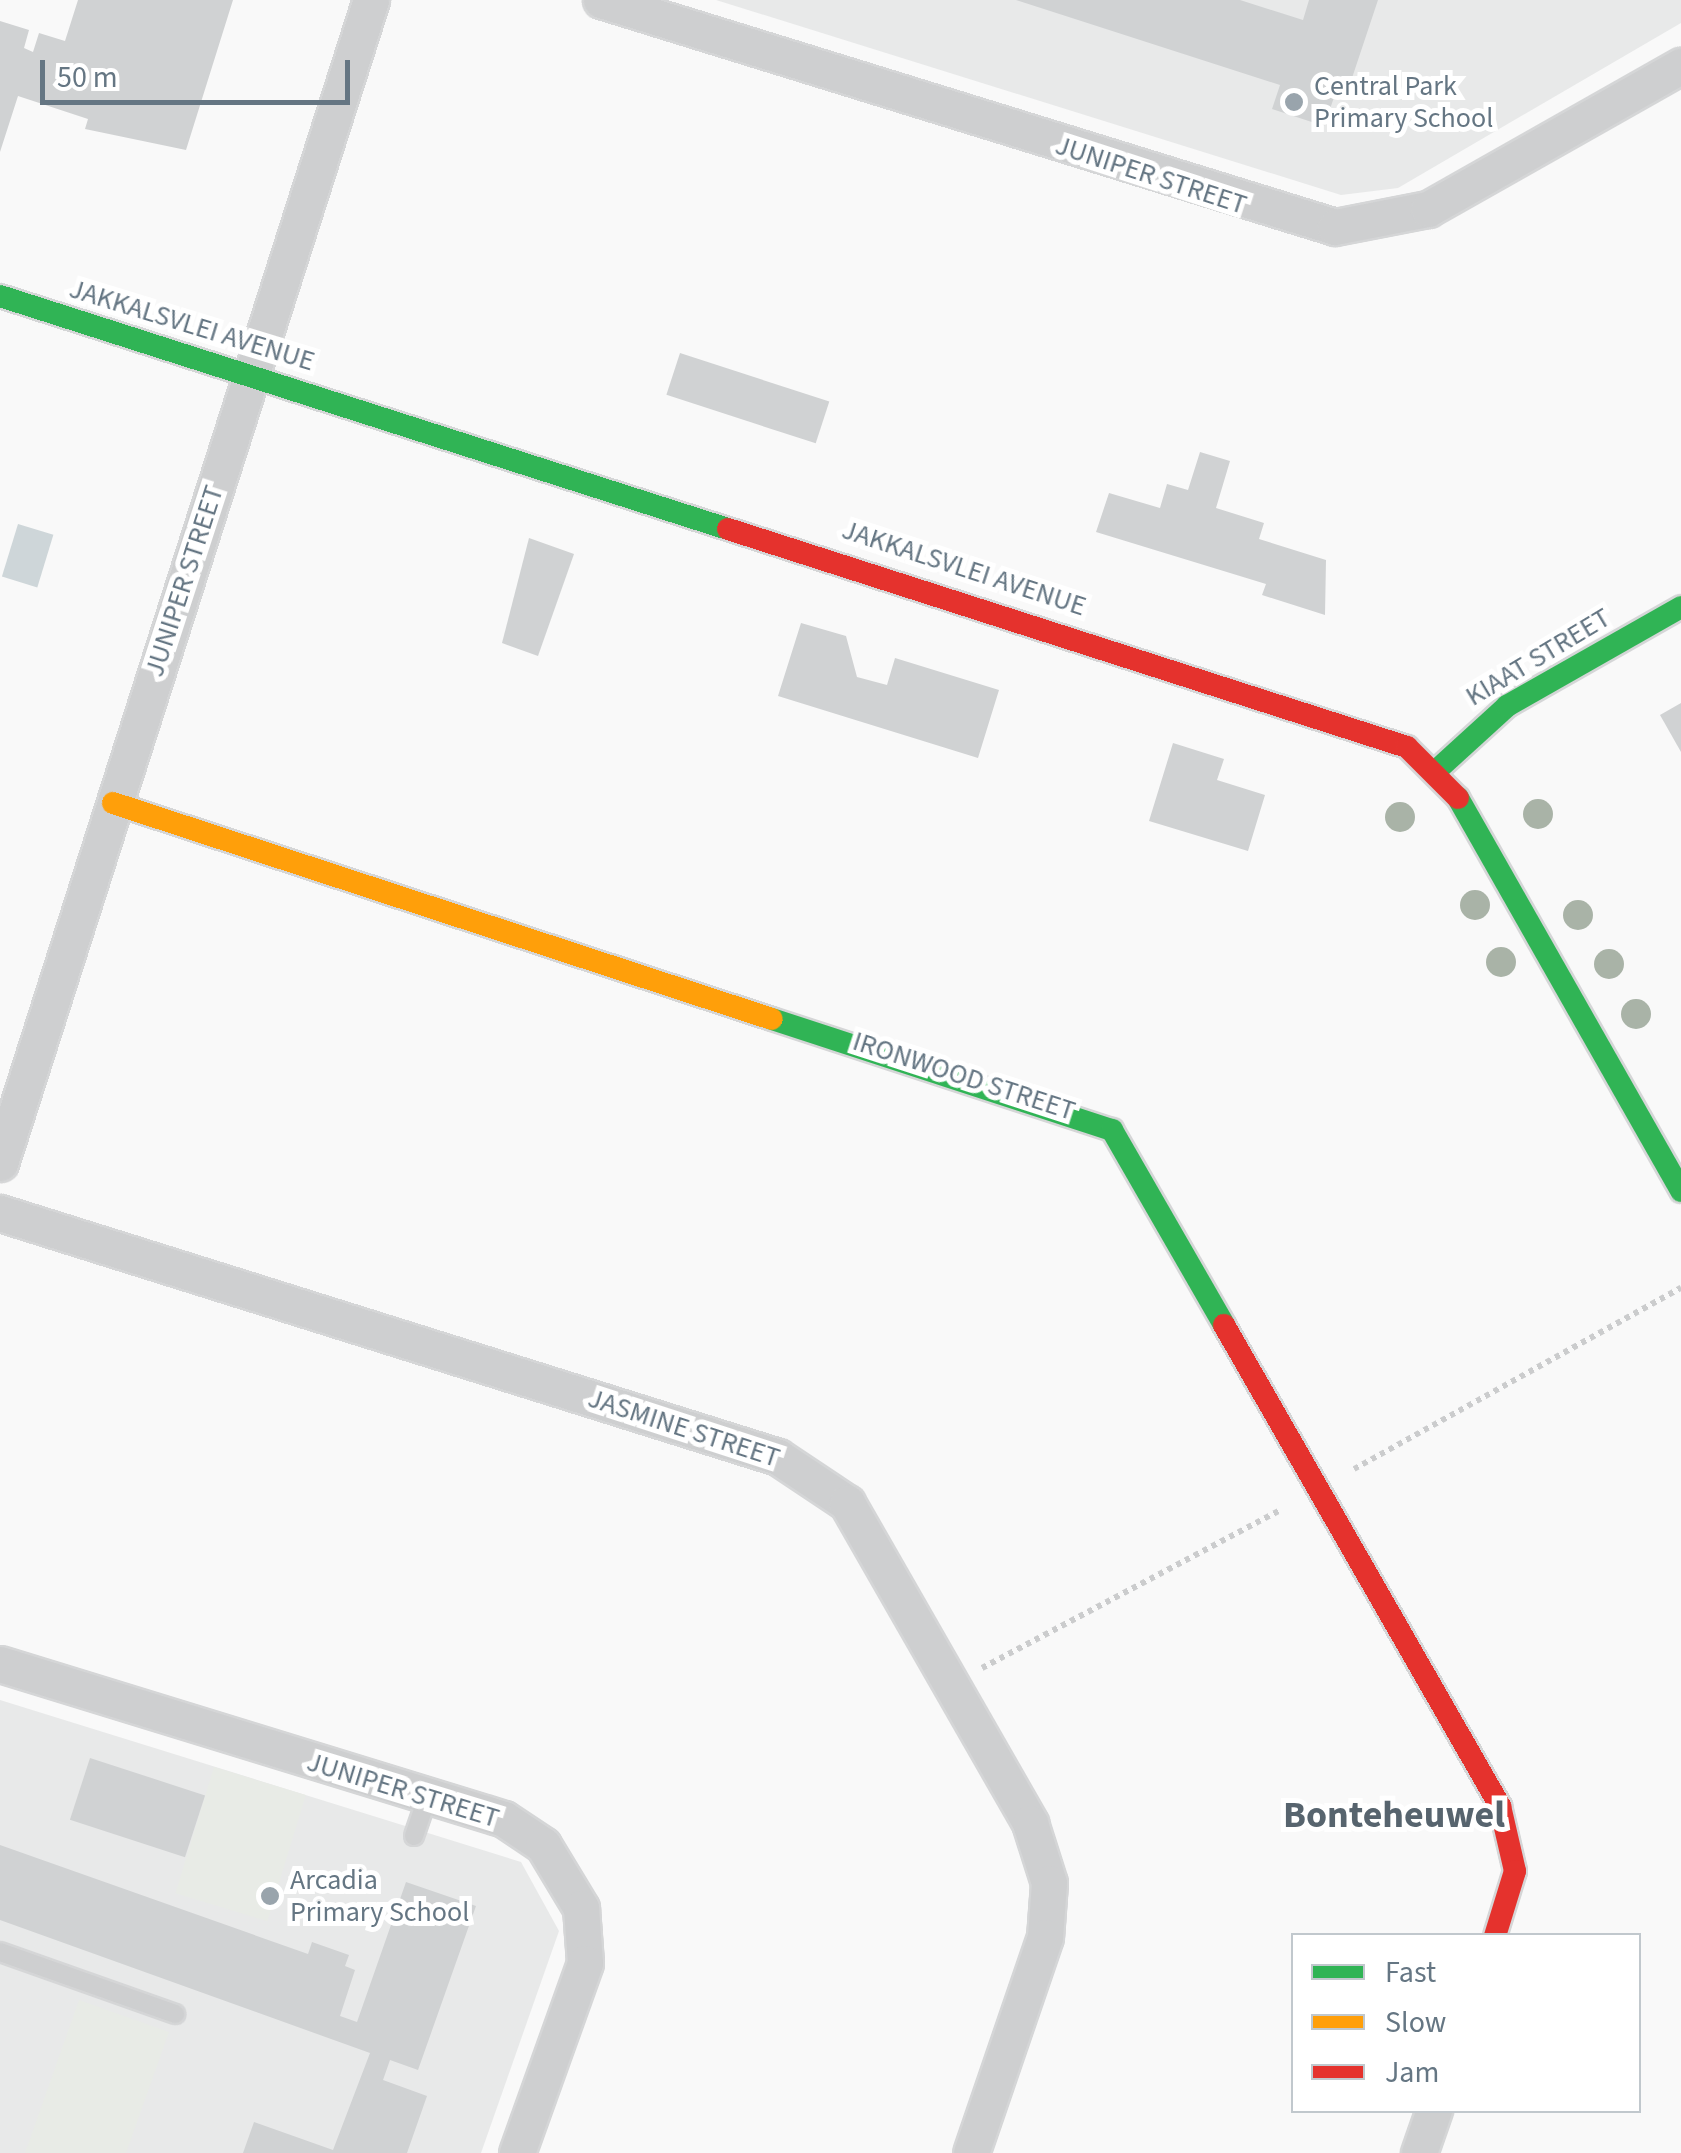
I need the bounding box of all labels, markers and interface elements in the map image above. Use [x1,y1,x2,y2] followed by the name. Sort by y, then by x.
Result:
[45,40,355,102] scale bar
[57,56,118,99] text: 50 m
[1314,69,1493,135] place label: Central Park Primary School
[1283,91,1305,113] marker: Central Park Primary School
[1051,128,1251,222] street label: JUNIPER STREET
[65,272,319,378] street label: JAKKALSVLEI AVENUE
[137,481,231,681] street label: JUNIPER STREET
[838,513,1090,623] street label: JAKKALSVLEI AVENUE
[1460,601,1616,713] street label: KIAAT STREET
[849,1024,1079,1128] street label: IRONWOOD STREET
[584,1381,784,1475] street label: JASMINE STREET
[303,1745,503,1835] street label: JUNIPER STREET
[1283,1793,1505,1839] district label: Bonteheuwel
[290,1863,469,1929] place label: Arcadia Primary School
[259,1885,281,1907] marker: Arcadia Primary School
[1291,1933,1641,2113] legend
[1385,1951,1436,1994] text: Fast
[1385,2001,1446,2044] text: Slow
[1385,2051,1439,2094] text: Jam

